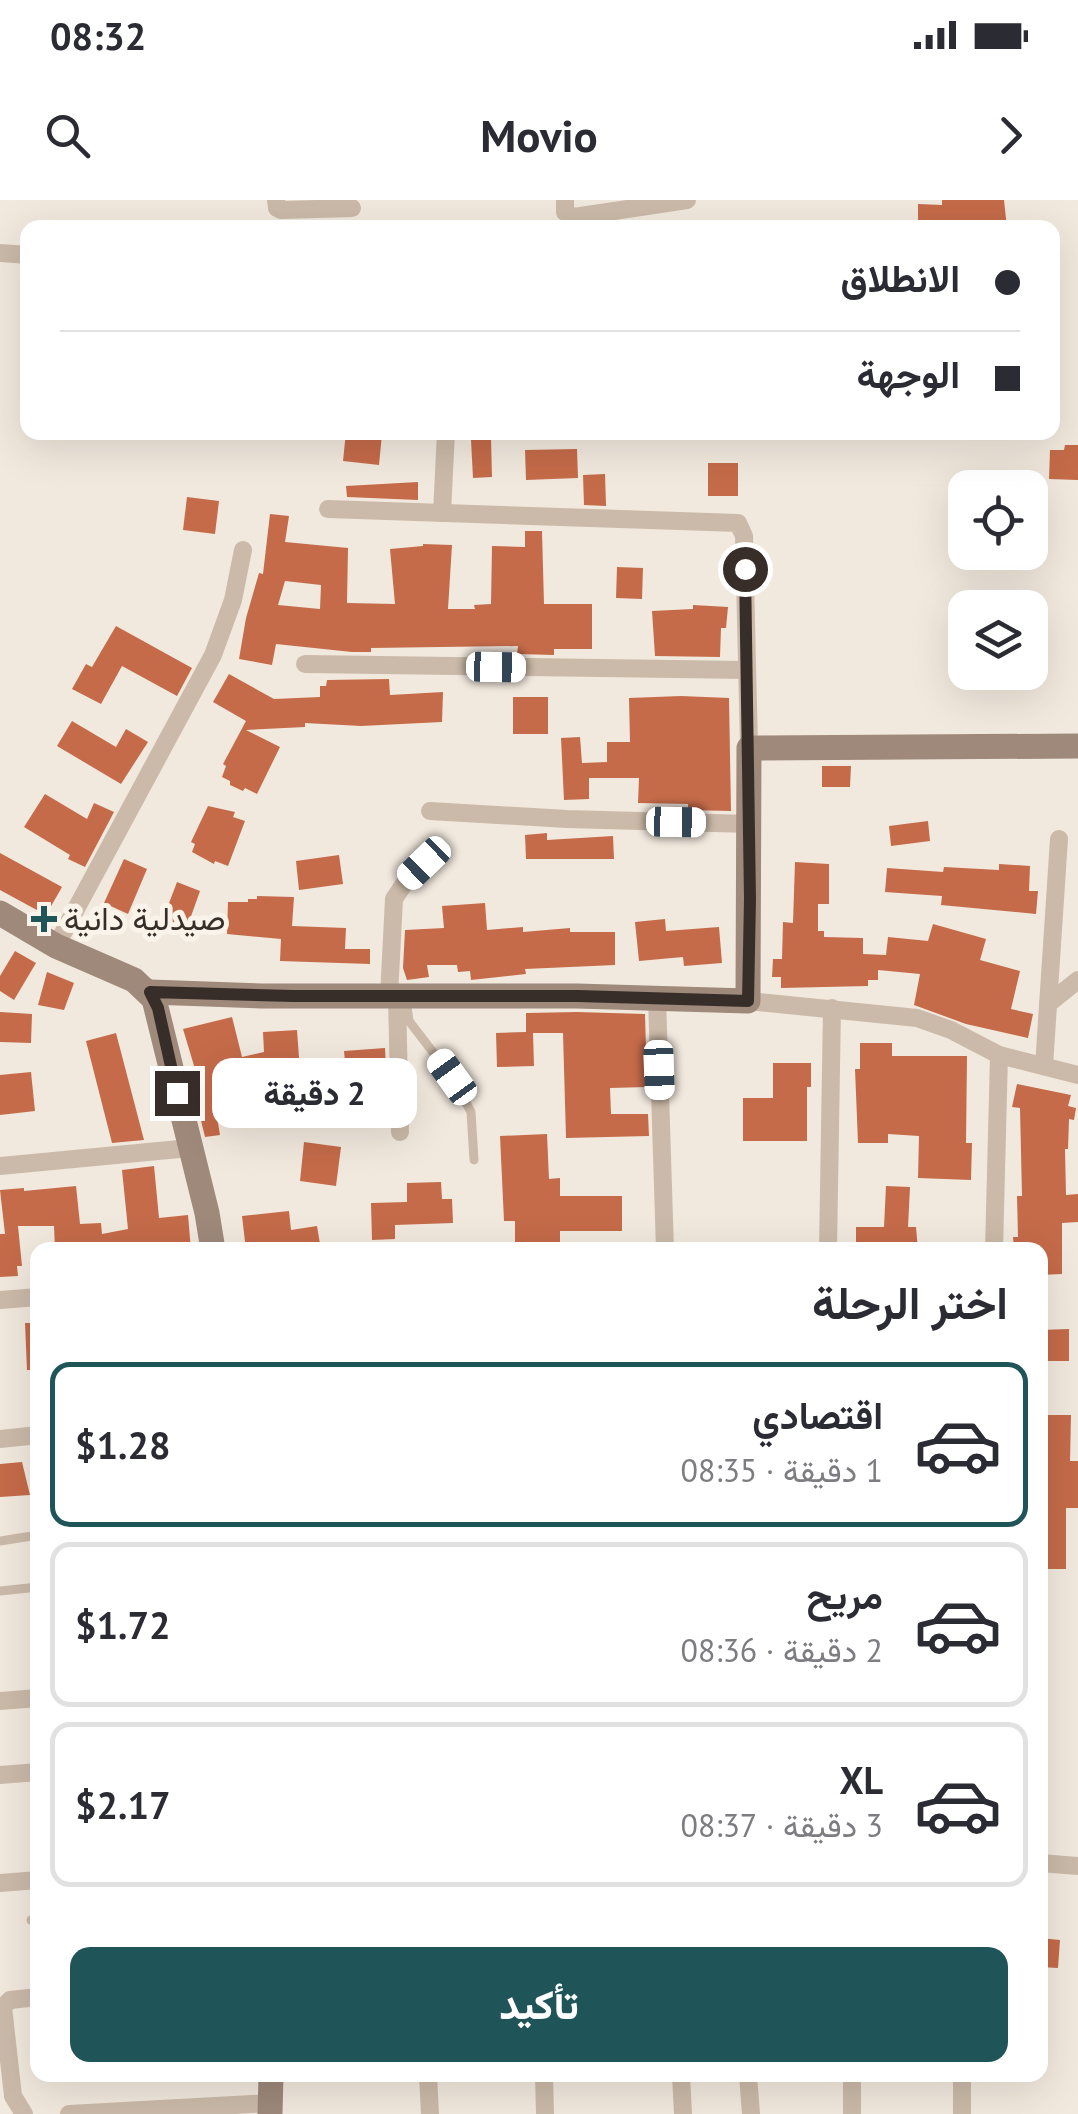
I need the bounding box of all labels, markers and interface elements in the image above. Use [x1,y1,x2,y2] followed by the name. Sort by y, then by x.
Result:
[50,11,146,60] text: 08:32
[480,106,598,164] text: Movio
[40,108,95,163] icon: search
[983,108,1038,163] icon: forward
[841,253,960,302] text: الانطلاق
[857,349,960,398] text: الوجهة
[948,470,1048,690] map controls
[948,470,1048,570] button: locate
[723,547,768,592] route start
[948,590,1048,690] button: layers
[466,651,526,683] car
[646,806,706,838] car
[392,831,456,895] car
[64,897,225,939] place label: صيدلية دانية
[33,908,55,930] marker: صيدلية دانية
[643,1039,675,1101] car
[422,1044,482,1110] car
[212,1058,417,1128] callout: 2 دقيقة
[155,1071,200,1116] route end
[263,1072,366,1114] text: 2 دقيقة
[812,1273,1008,1331] text: اختر الرحلة
[752,1390,883,1439] text: اقتصادي
[913,1400,1003,1490] icon: car
[75,1420,171,1469] text: $1.28
[681,1449,883,1491] text: 1 دقيقة · 08:35
[807,1570,883,1619] text: مريح
[913,1580,1003,1670] icon: car
[75,1600,171,1649] text: $1.72
[681,1629,883,1671] text: 2 دقيقة · 08:36
[839,1755,883,1804] text: XL
[913,1760,1003,1850] icon: car
[75,1780,171,1829] text: $2.17
[681,1804,883,1846] text: 3 دقيقة · 08:37
[70,1947,1008,2062] button: تأكيد

